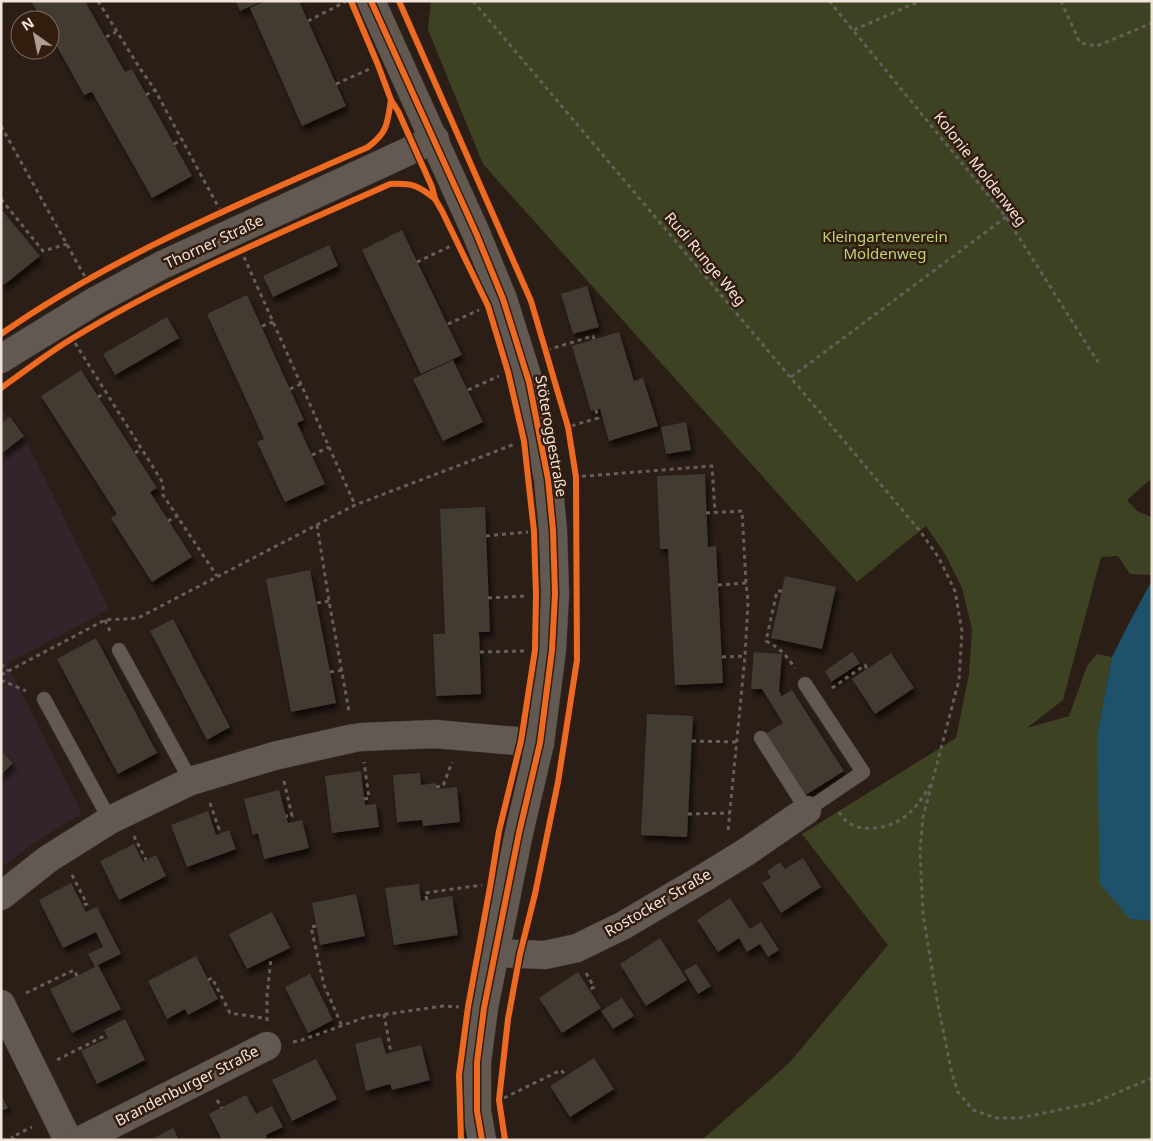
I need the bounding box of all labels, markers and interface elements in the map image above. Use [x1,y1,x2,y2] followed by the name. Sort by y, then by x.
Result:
[10,10,60,60] north arrow
[18,13,38,35] text: N
[930,107,1032,230] street label: Kolonie Moldenweg
[661,207,751,309] street label: Rudi Runge Weg
[161,210,266,273] street label: Thorner Straße
[822,226,948,263] park label: Kleingartenverein Moldenweg
[531,373,573,498] street label: Stöteroggestraße
[601,864,714,941] street label: Rostocker Straße
[111,1040,262,1130] street label: Brandenburger Straße

